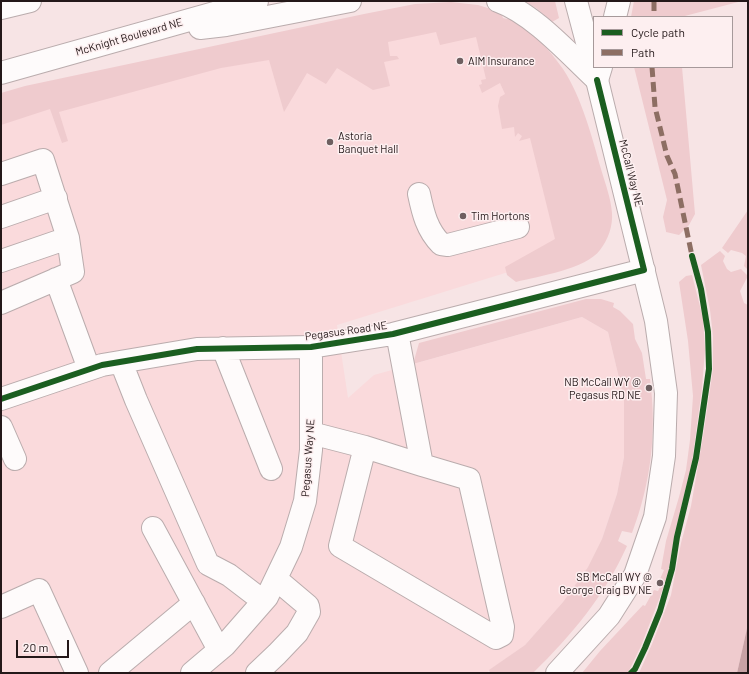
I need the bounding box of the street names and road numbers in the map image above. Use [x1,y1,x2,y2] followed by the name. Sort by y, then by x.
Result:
[74,15,184,59] street label: McKnight Boulevard NE
[616,138,646,208] street label: McCall Way NE
[304,319,388,343] street label: Pegasus Road NE
[299,419,317,497] street label: Pegasus Way NE

